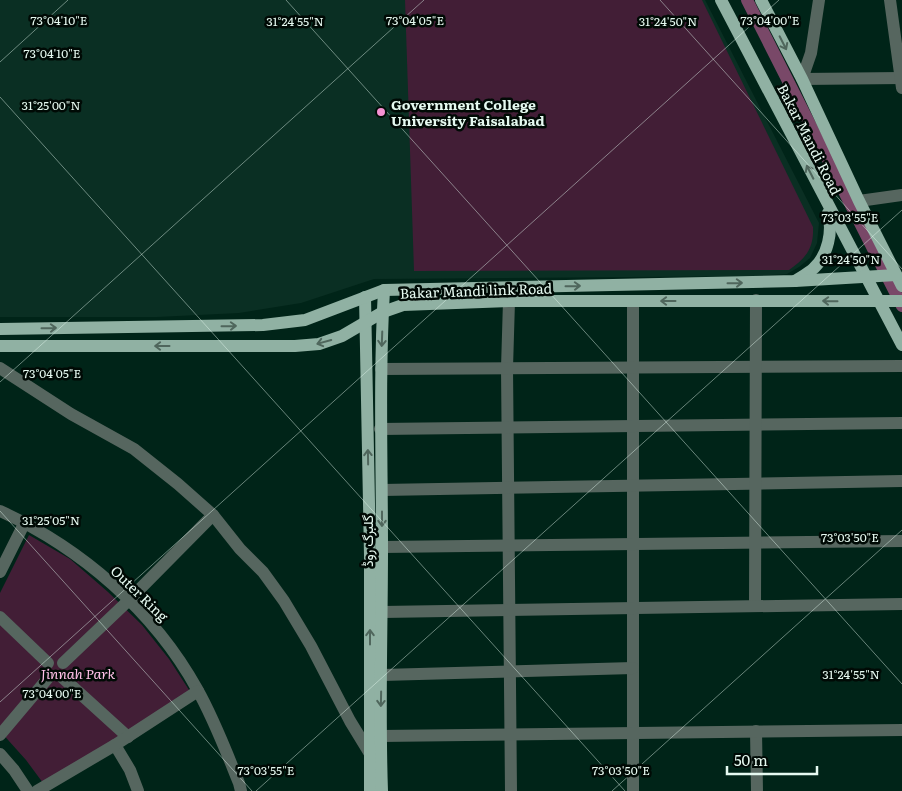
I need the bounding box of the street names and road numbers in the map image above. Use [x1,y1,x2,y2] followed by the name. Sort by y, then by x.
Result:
[773,80,847,198] street label: Bakar Mandi Road
[399,277,553,303] street label: Bakar Mandi link Road
[357,515,377,567] street label: گلبرگ روڈ
[107,560,173,626] street label: Outer Ring

